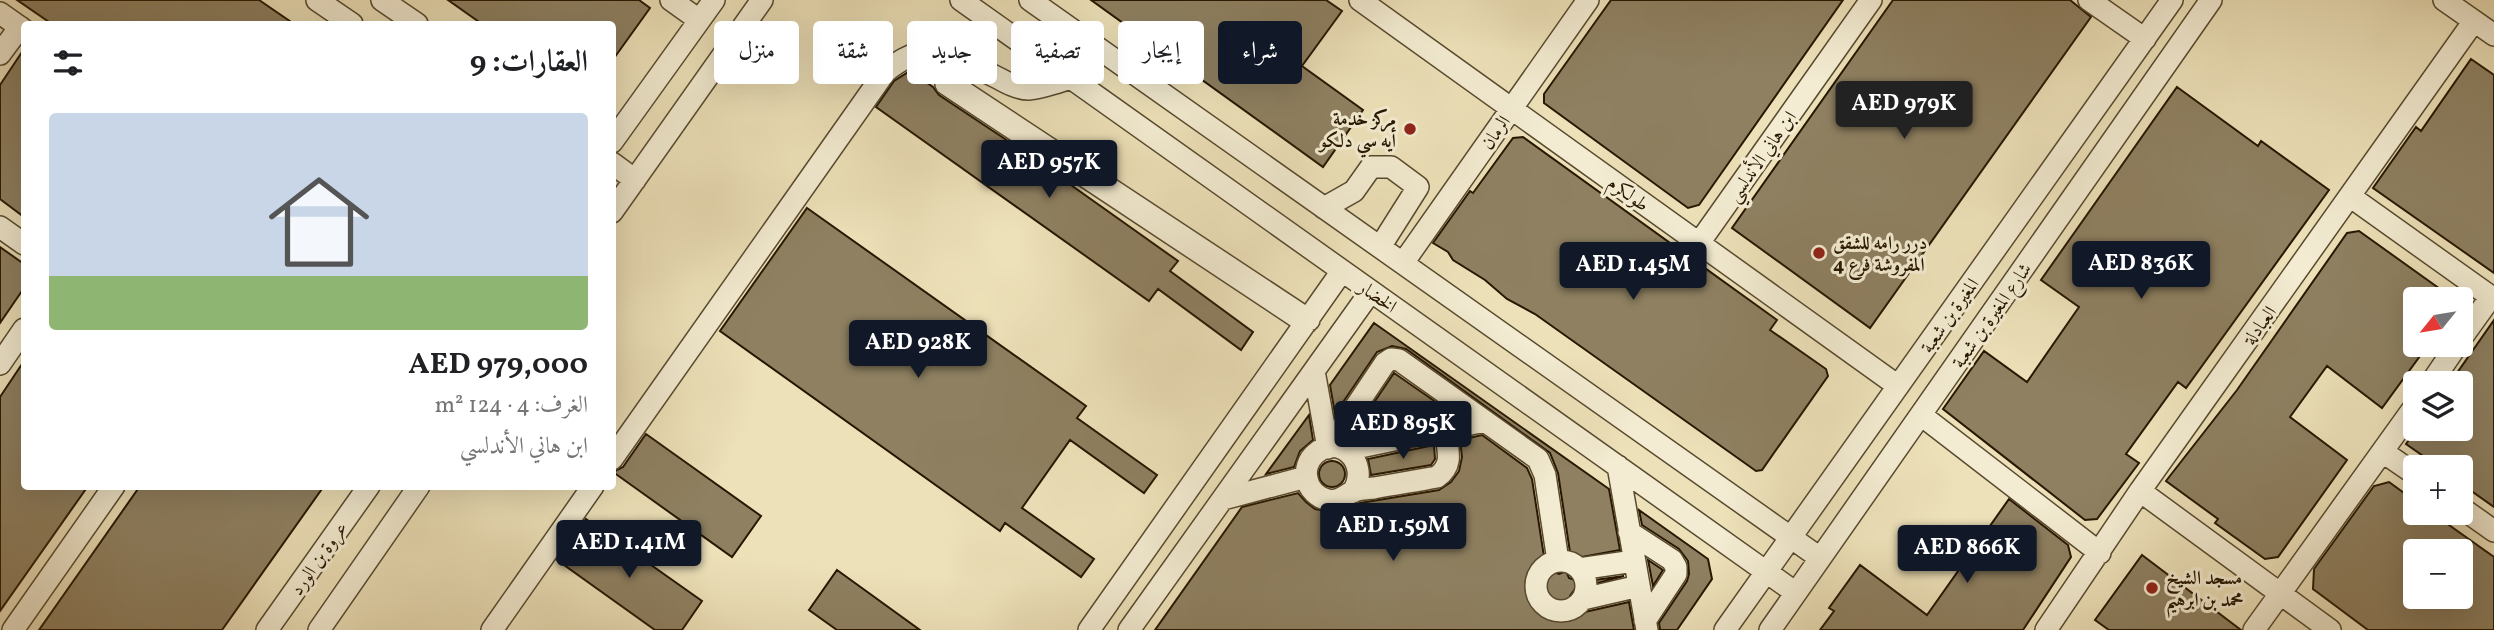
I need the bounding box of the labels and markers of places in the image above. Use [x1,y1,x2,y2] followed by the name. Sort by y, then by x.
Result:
[1832,82,1976,141] pin: AED 979K
[1318,107,1397,158] place label: مركز خدمة أيه سي دلكو
[1402,121,1418,137] marker: مركز خدمة أيه سي دلكو
[977,140,1121,200] pin: AED 957K
[1833,231,1927,280] place label: درر رامه للشقق المفروشة فرع 4
[2069,242,2213,301] pin: AED 836K
[1553,243,1713,302] pin: AED 1.45M
[1811,245,1827,261] marker: درر رامه للشقق المفروشة فرع 4
[846,320,990,380] pin: AED 928K
[1331,402,1475,461] pin: AED 895K
[1313,504,1473,563] pin: AED 1.59M
[549,520,709,580] pin: AED 1.41M
[1895,526,2039,585] pin: AED 866K
[2166,566,2243,618] place label: مسجد الشيخ محمد بن ابرهيم
[2144,580,2160,596] marker: مسجد الشيخ محمد بن ابرهيم

